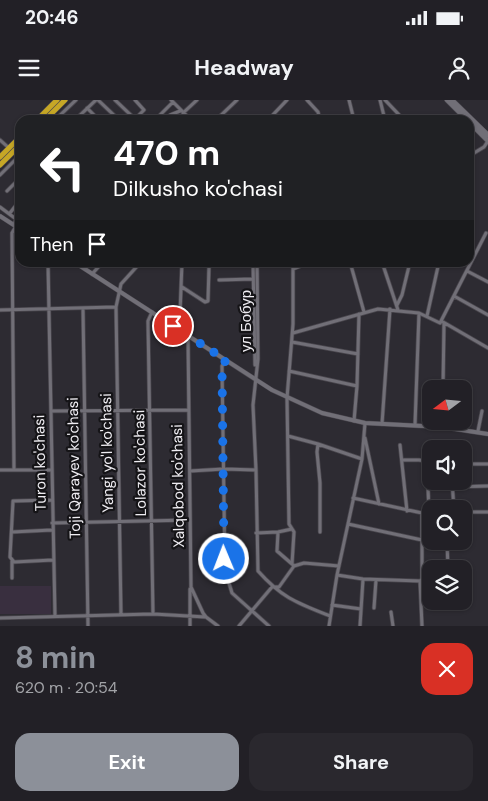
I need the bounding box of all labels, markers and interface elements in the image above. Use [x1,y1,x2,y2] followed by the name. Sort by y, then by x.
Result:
[25,5,78,30] text: 20:46
[194,53,294,82] text: Headway
[15,54,43,82] icon: menu
[445,54,473,82] icon: person
[113,130,220,176] text: 470 m
[30,135,95,200] icon: left
[113,174,283,203] text: Dilkusho ko'chasi
[83,230,111,258] icon: arrive
[30,232,73,257] text: Then
[236,290,256,352] street label: ул Бобур
[152,305,194,347] pin
[159,312,187,340] icon: arrive
[422,380,472,430] north arrow
[422,380,472,610] map controls
[96,393,118,513] street label: Yangi yo'l ko'chasi
[63,397,85,539] street label: Toji Qarayev ko'chasi
[129,409,151,517] street label: Lolazor ko'chasi
[29,415,51,511] street label: Turon ko'chasi
[167,424,189,548] street label: Xalqobod ko'chasi
[422,440,472,490] button: sound
[422,500,472,550] button: search
[197,532,249,584] position arrow
[422,560,472,610] button: layers
[15,638,96,677] text: 8 min
[421,643,473,695] button: close
[15,677,118,698] text: 620 m · 20:54
[15,733,239,791] button: Exit
[249,733,473,791] button: Share

